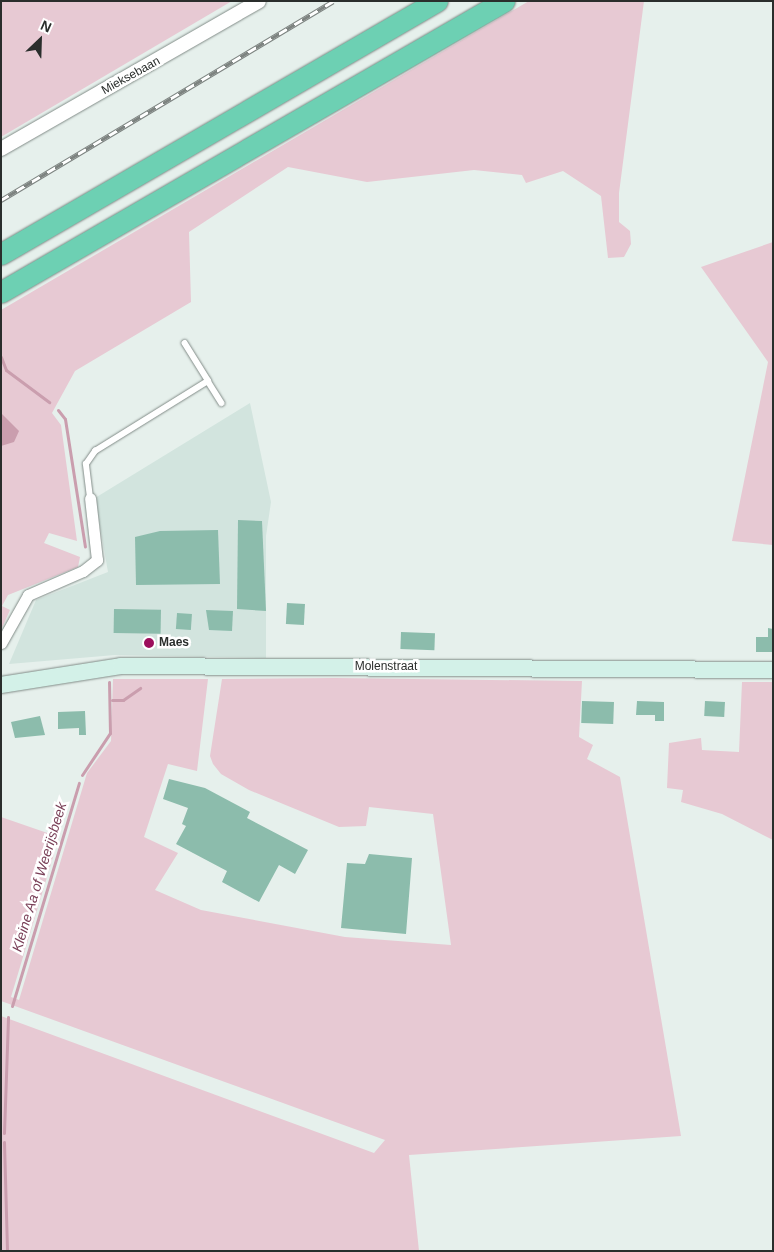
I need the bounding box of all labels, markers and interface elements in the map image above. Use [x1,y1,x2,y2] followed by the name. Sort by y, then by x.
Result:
[15,15,65,65] north arrow
[38,17,54,36] text: N
[99,54,163,98] street label: Mieksebaan
[159,636,189,650] place label: Maes
[143,637,155,649] marker: Maes
[355,660,417,674] street label: Molenstraat
[8,800,70,954] water label: Kleine Aa of Weerijsbeek

